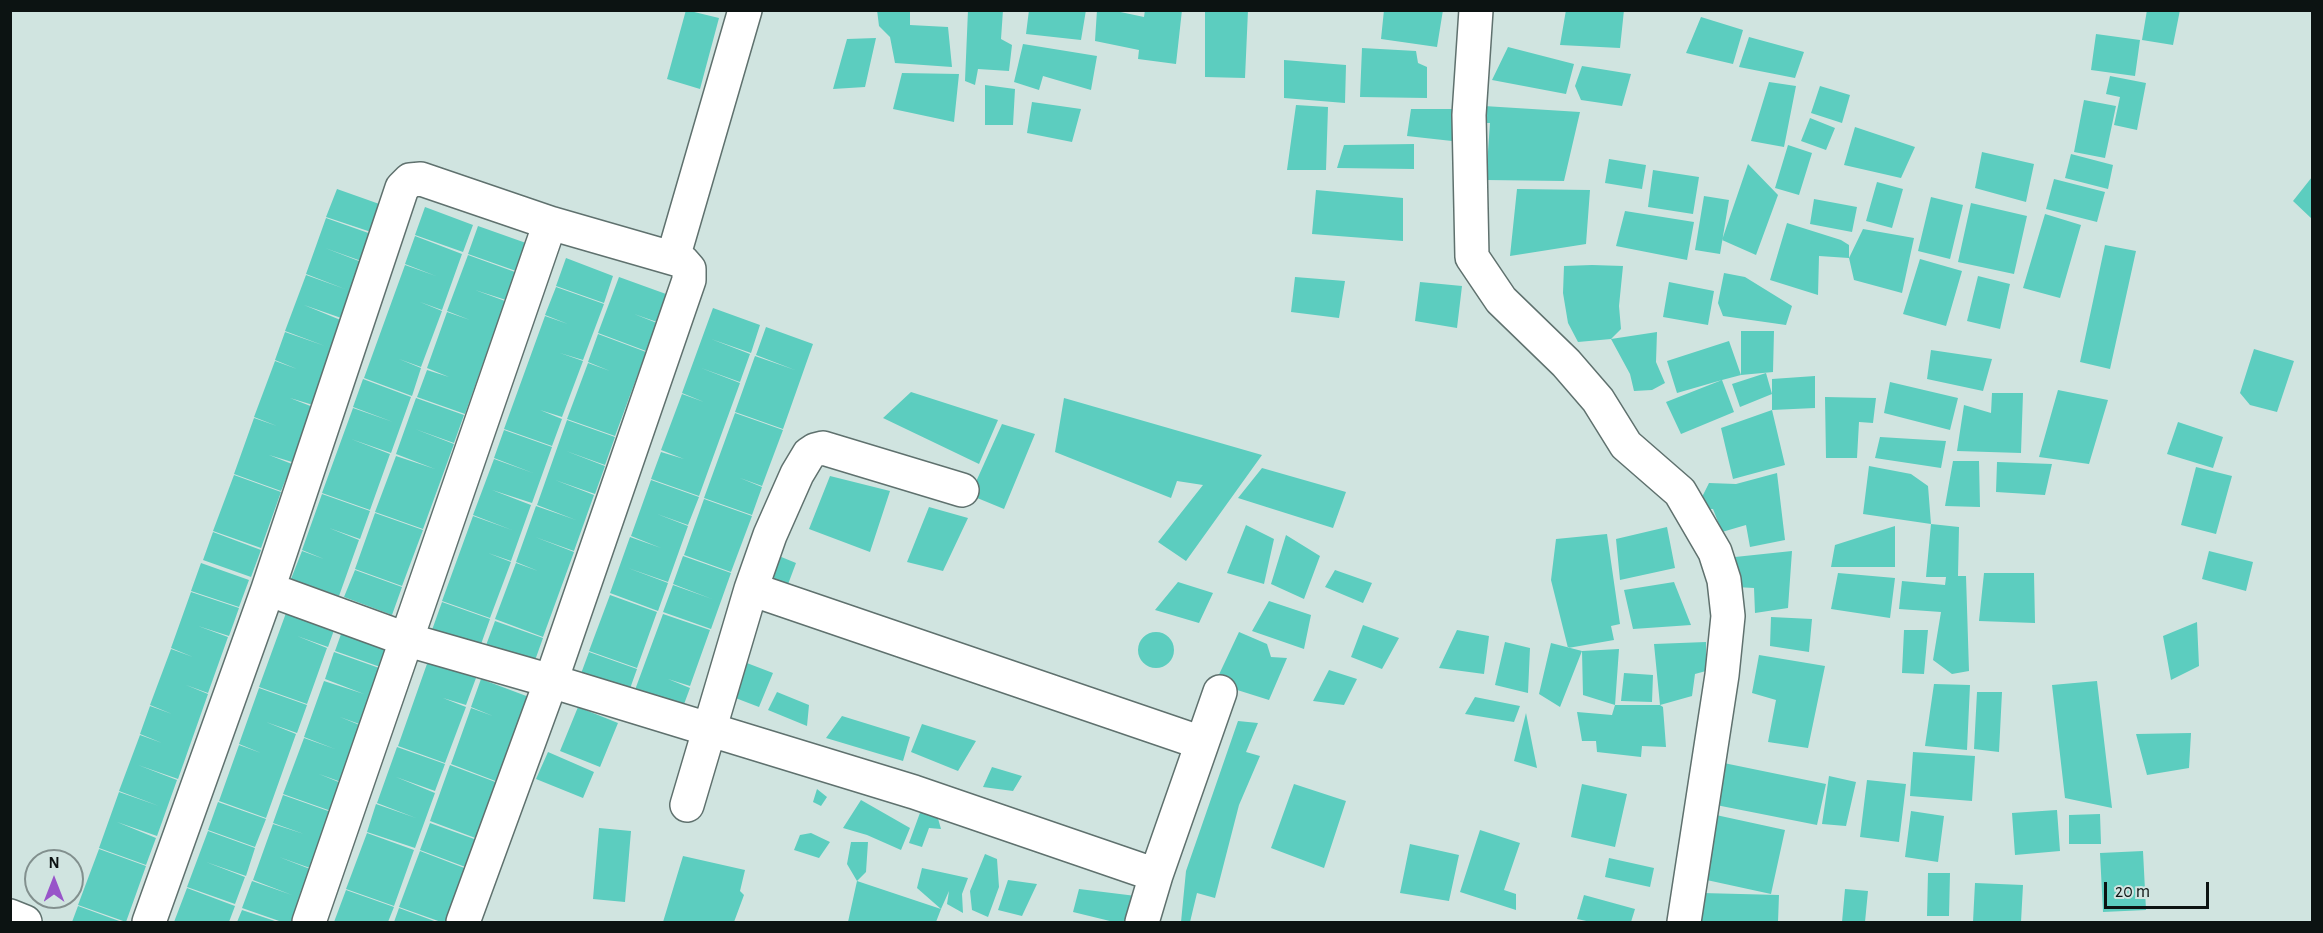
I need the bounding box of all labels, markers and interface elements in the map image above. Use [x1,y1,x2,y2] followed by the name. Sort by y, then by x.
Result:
[24,849,84,909] north arrow
[48,855,60,871] text: N
[2107,870,2212,908] scale bar
[2115,883,2150,901] text: 20 m

